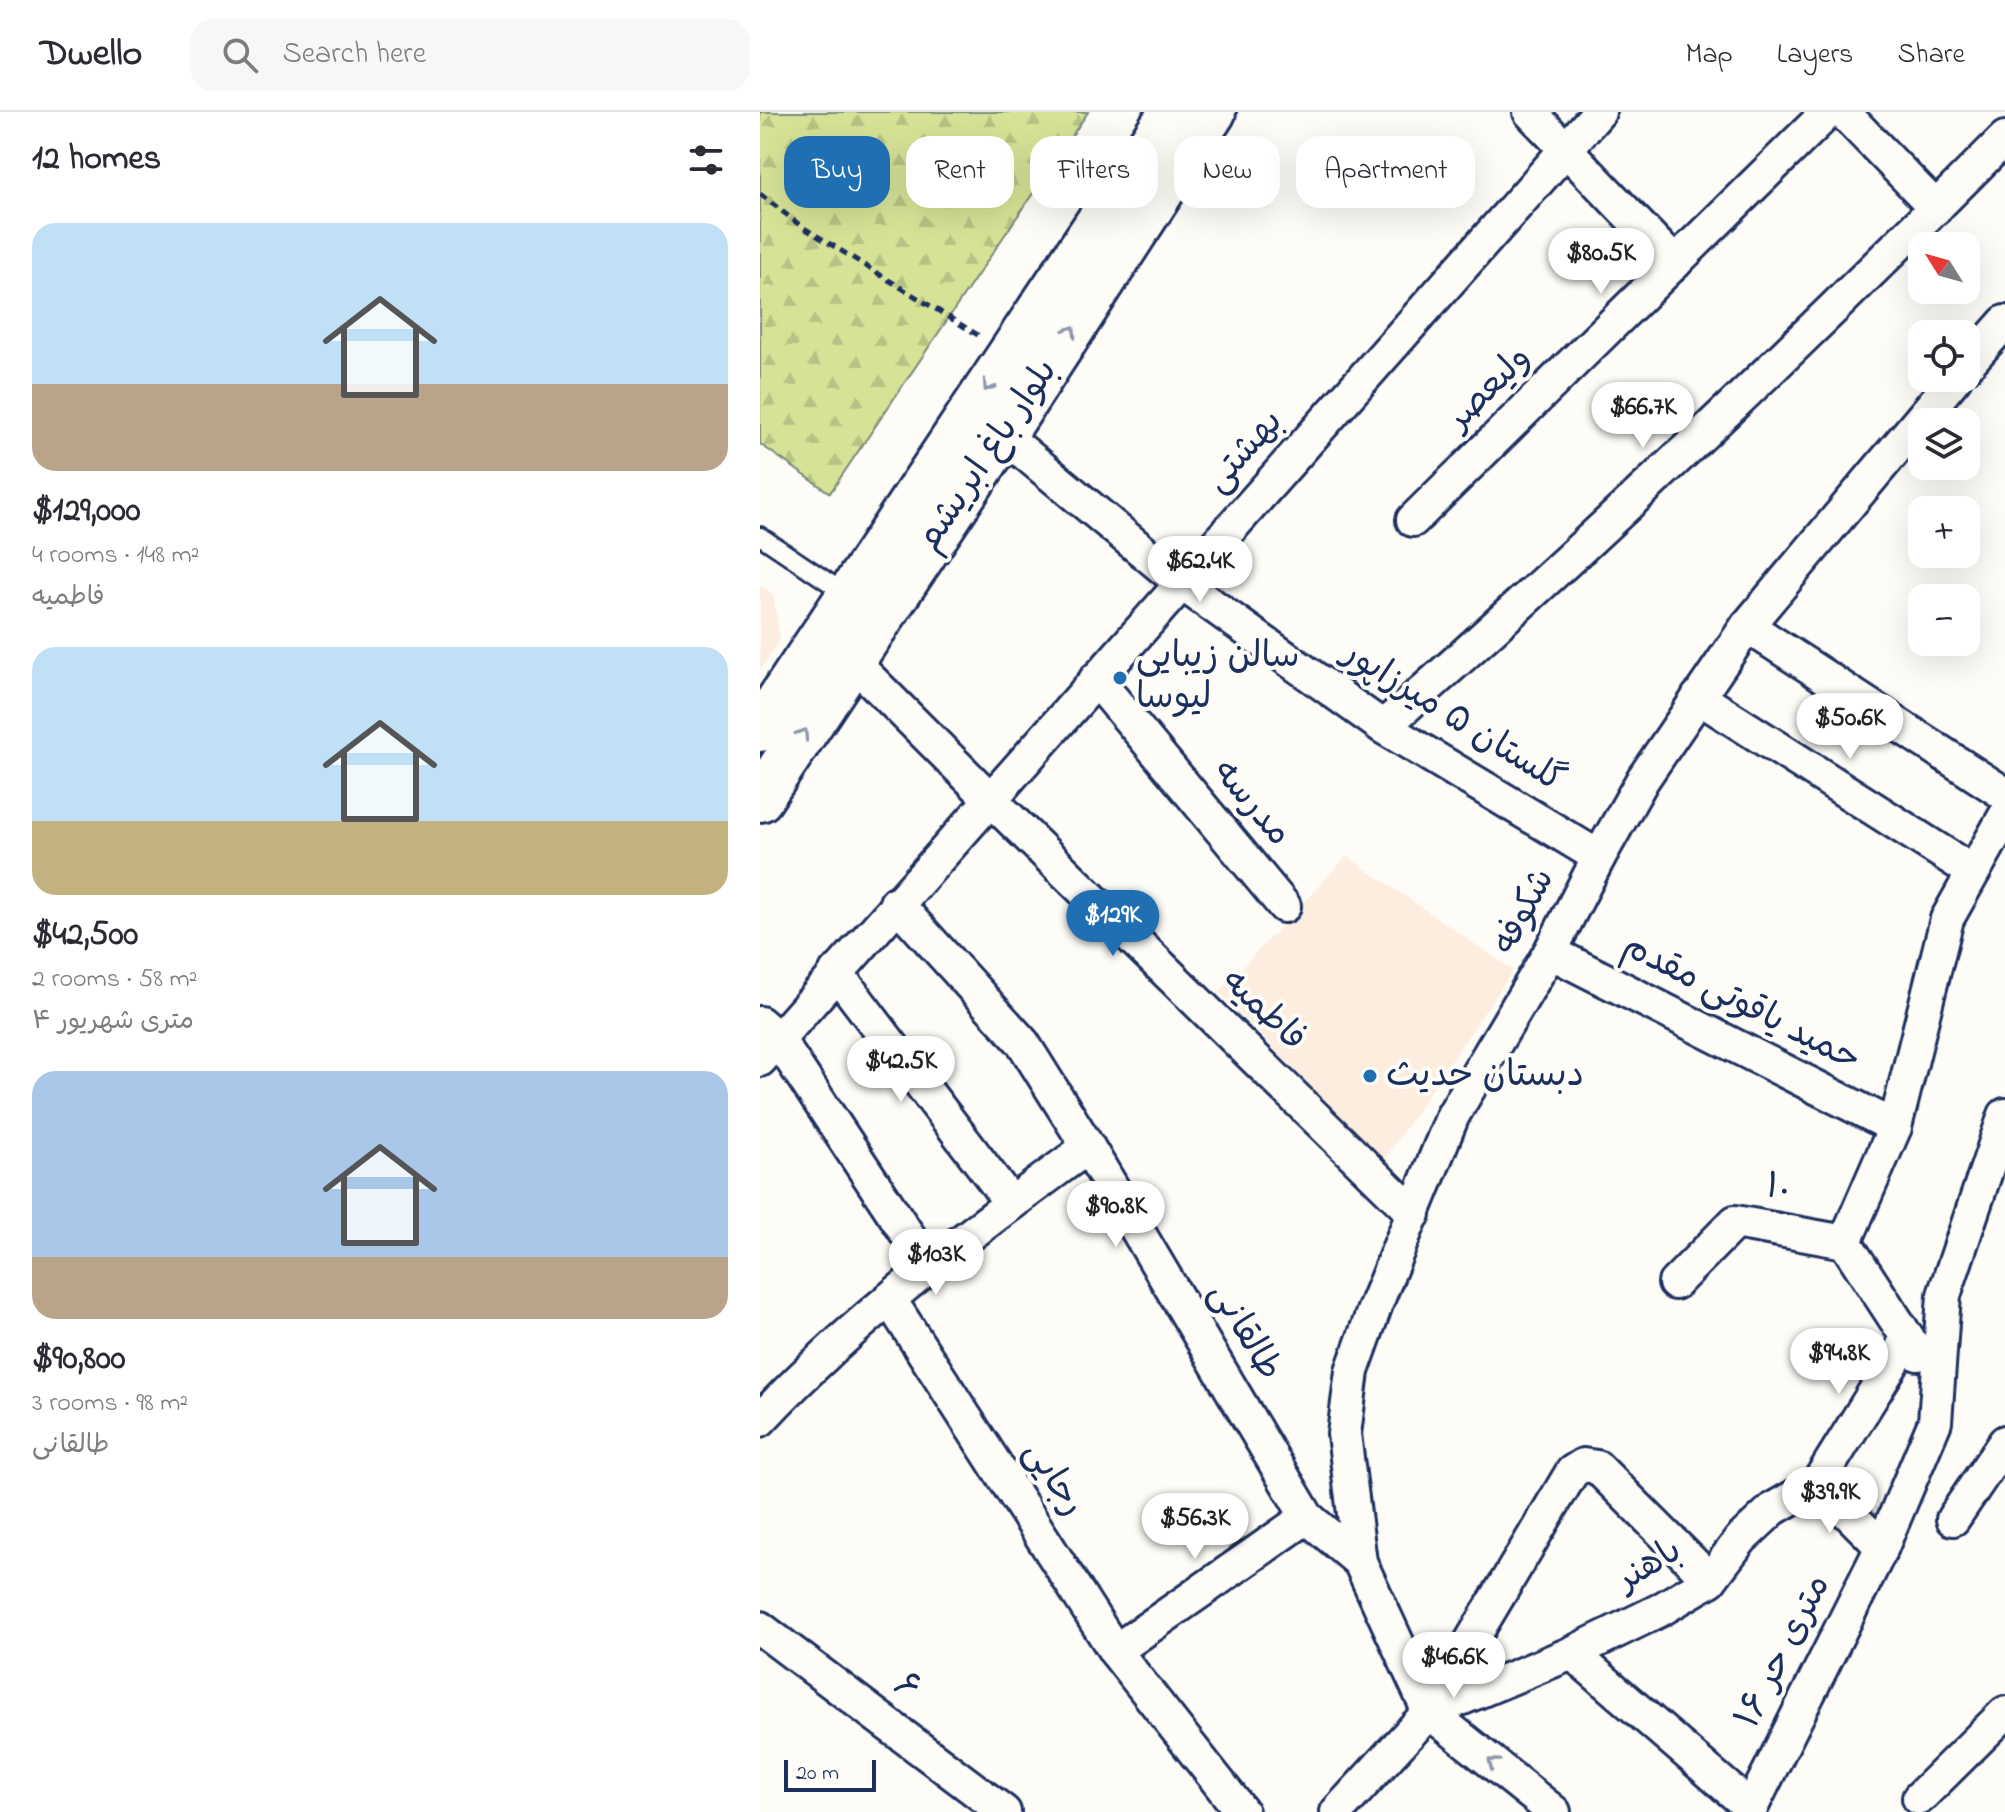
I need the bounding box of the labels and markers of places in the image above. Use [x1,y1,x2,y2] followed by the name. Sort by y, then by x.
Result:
[1536,228,1666,296] pin: $80.5K
[1578,382,1708,450] pin: $66.7K
[1135,536,1265,604] pin: $62.4K
[1136,631,1300,725] place label: سالن زیبایی لیوسا
[1111,669,1129,687] marker: سالن زیبایی لیوسا
[1785,693,1915,761] pin: $50.6K
[1057,890,1169,958] pin: $129K
[836,1036,966,1104] pin: $42.5K
[1386,1050,1584,1103] place label: دبستان حدیث
[1361,1067,1379,1085] marker: دبستان حدیث
[1051,1181,1181,1249] pin: $90.8K
[880,1229,992,1297] pin: $103K
[1774,1328,1904,1396] pin: $94.8K
[1765,1467,1895,1535] pin: $39.9K
[1130,1493,1260,1561] pin: $56.3K
[1389,1632,1519,1700] pin: $46.6K

